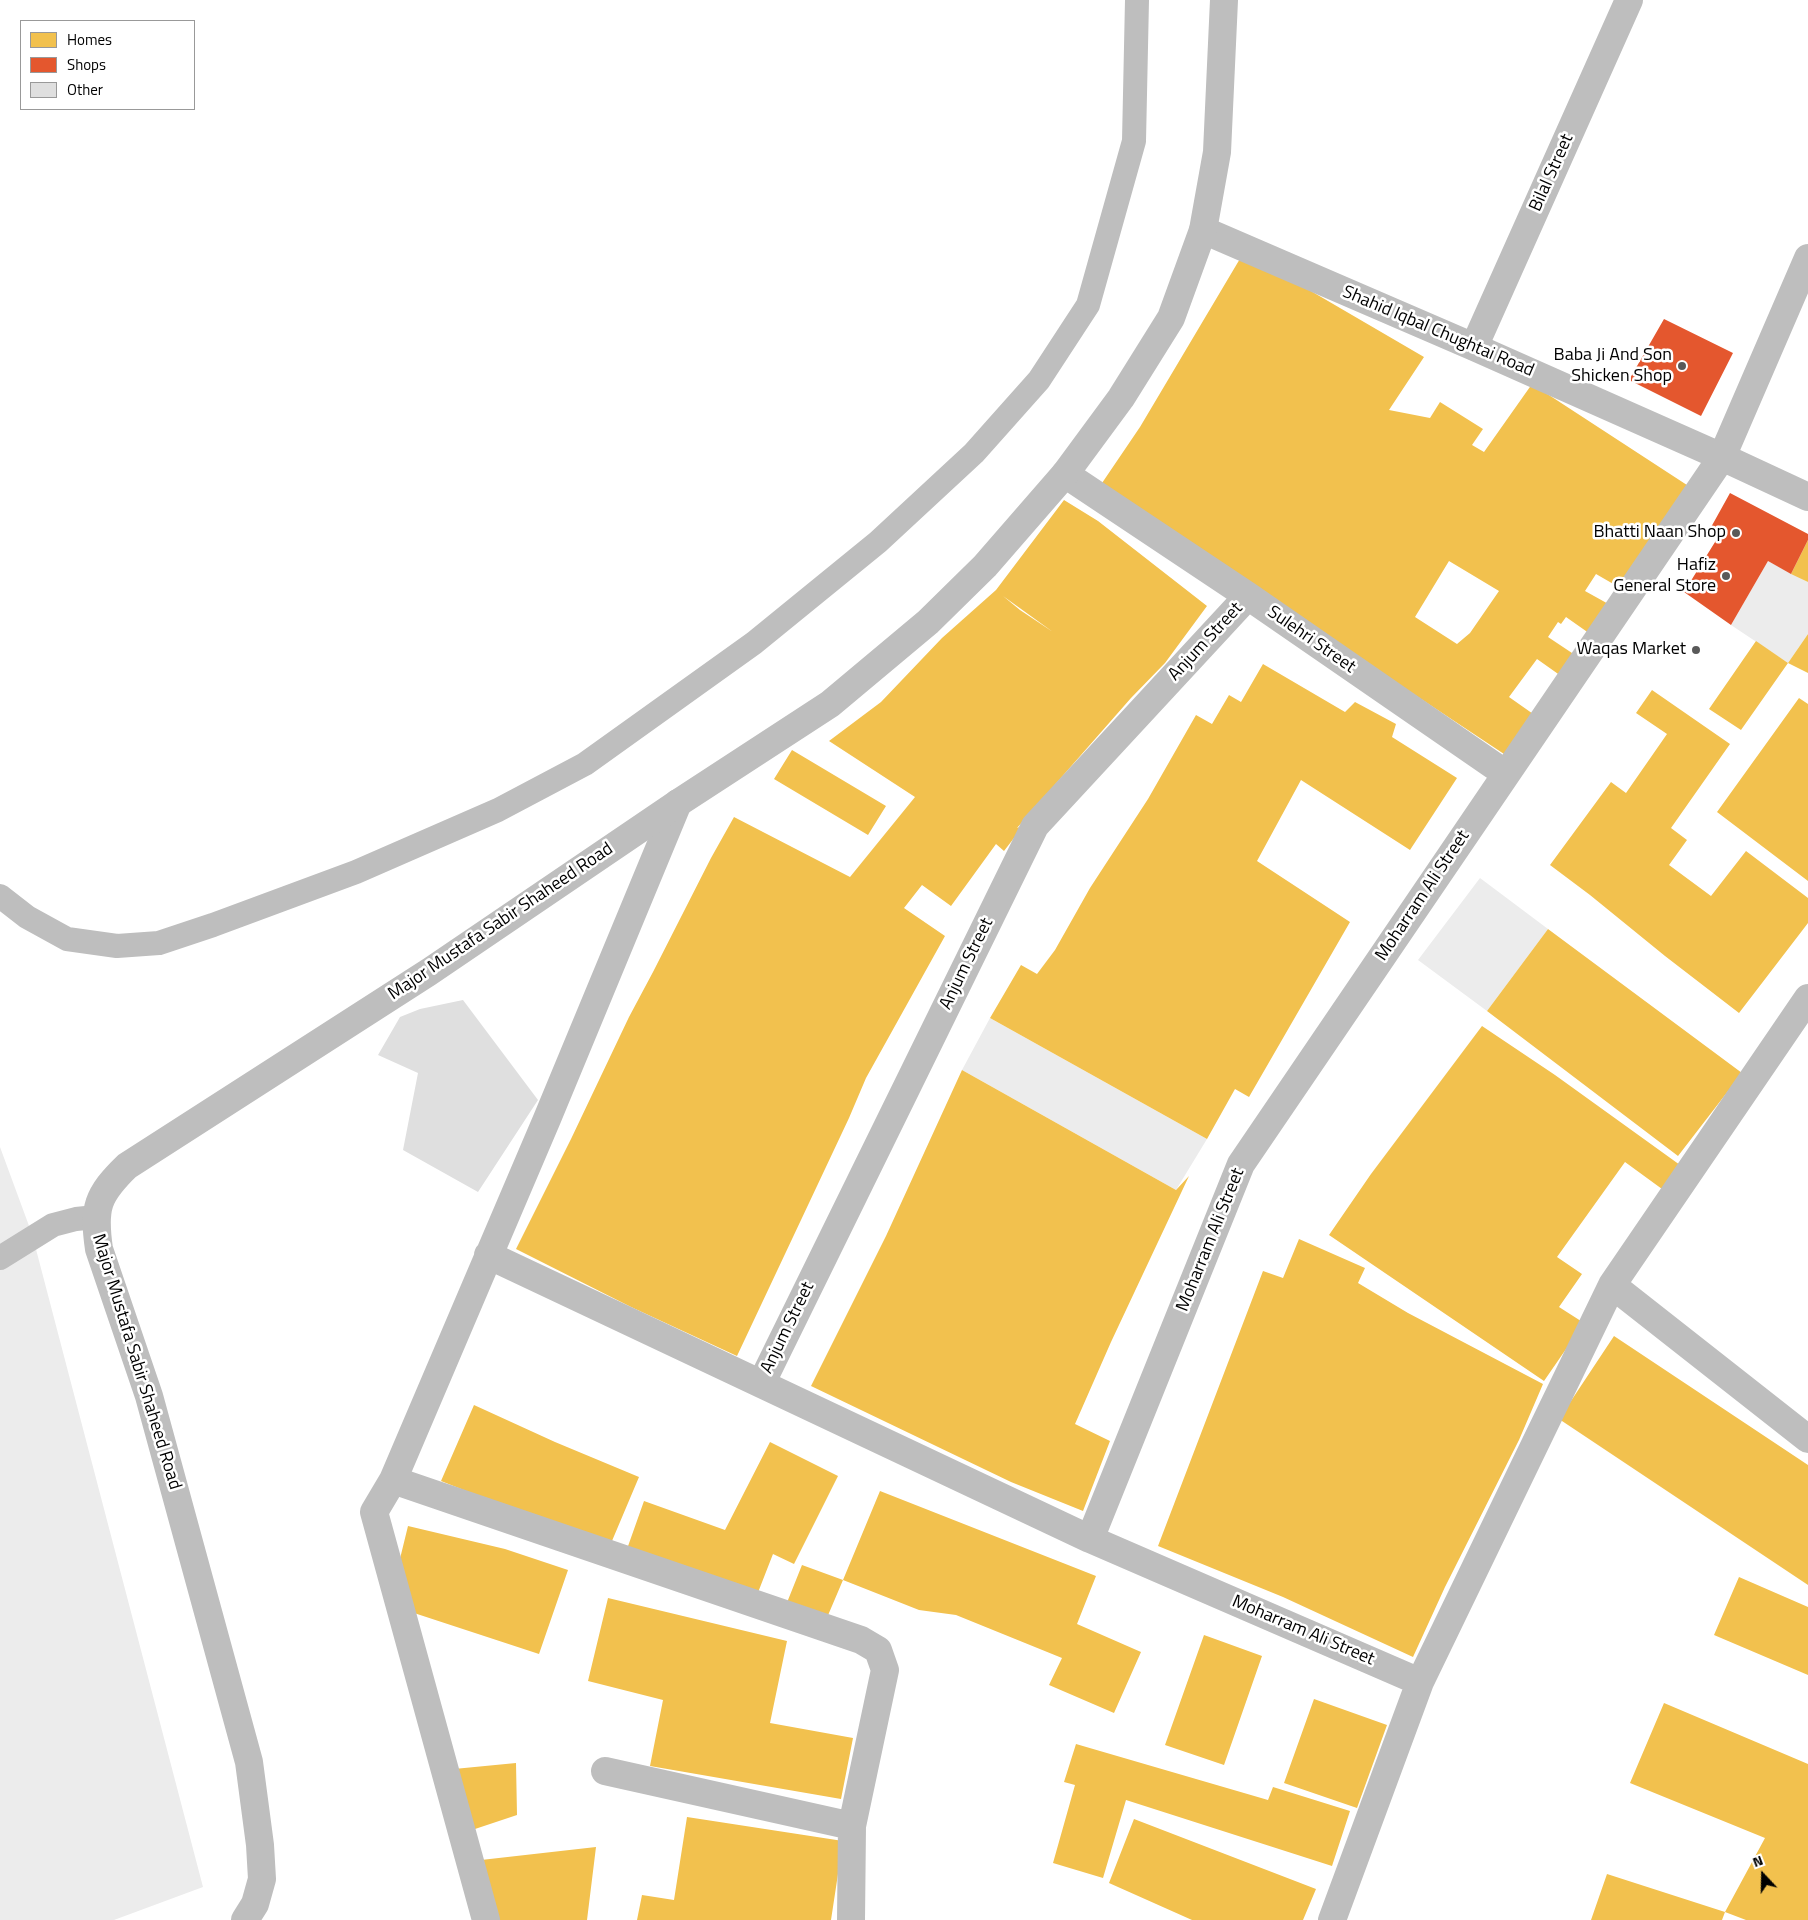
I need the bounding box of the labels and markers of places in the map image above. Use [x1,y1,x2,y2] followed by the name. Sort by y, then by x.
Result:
[1554,345,1672,388] place label: Baba Ji And Son Shicken Shop
[1676,360,1688,372] marker: Baba Ji And Son Shicken Shop
[1593,522,1726,544] place label: Bhatti Naan Shop
[1730,527,1742,539] marker: Bhatti Naan Shop
[1613,555,1716,598] place label: Hafiz General Store
[1720,570,1732,582] marker: Hafiz General Store
[1576,639,1686,661] place label: Waqas Market
[1690,644,1702,656] marker: Waqas Market

